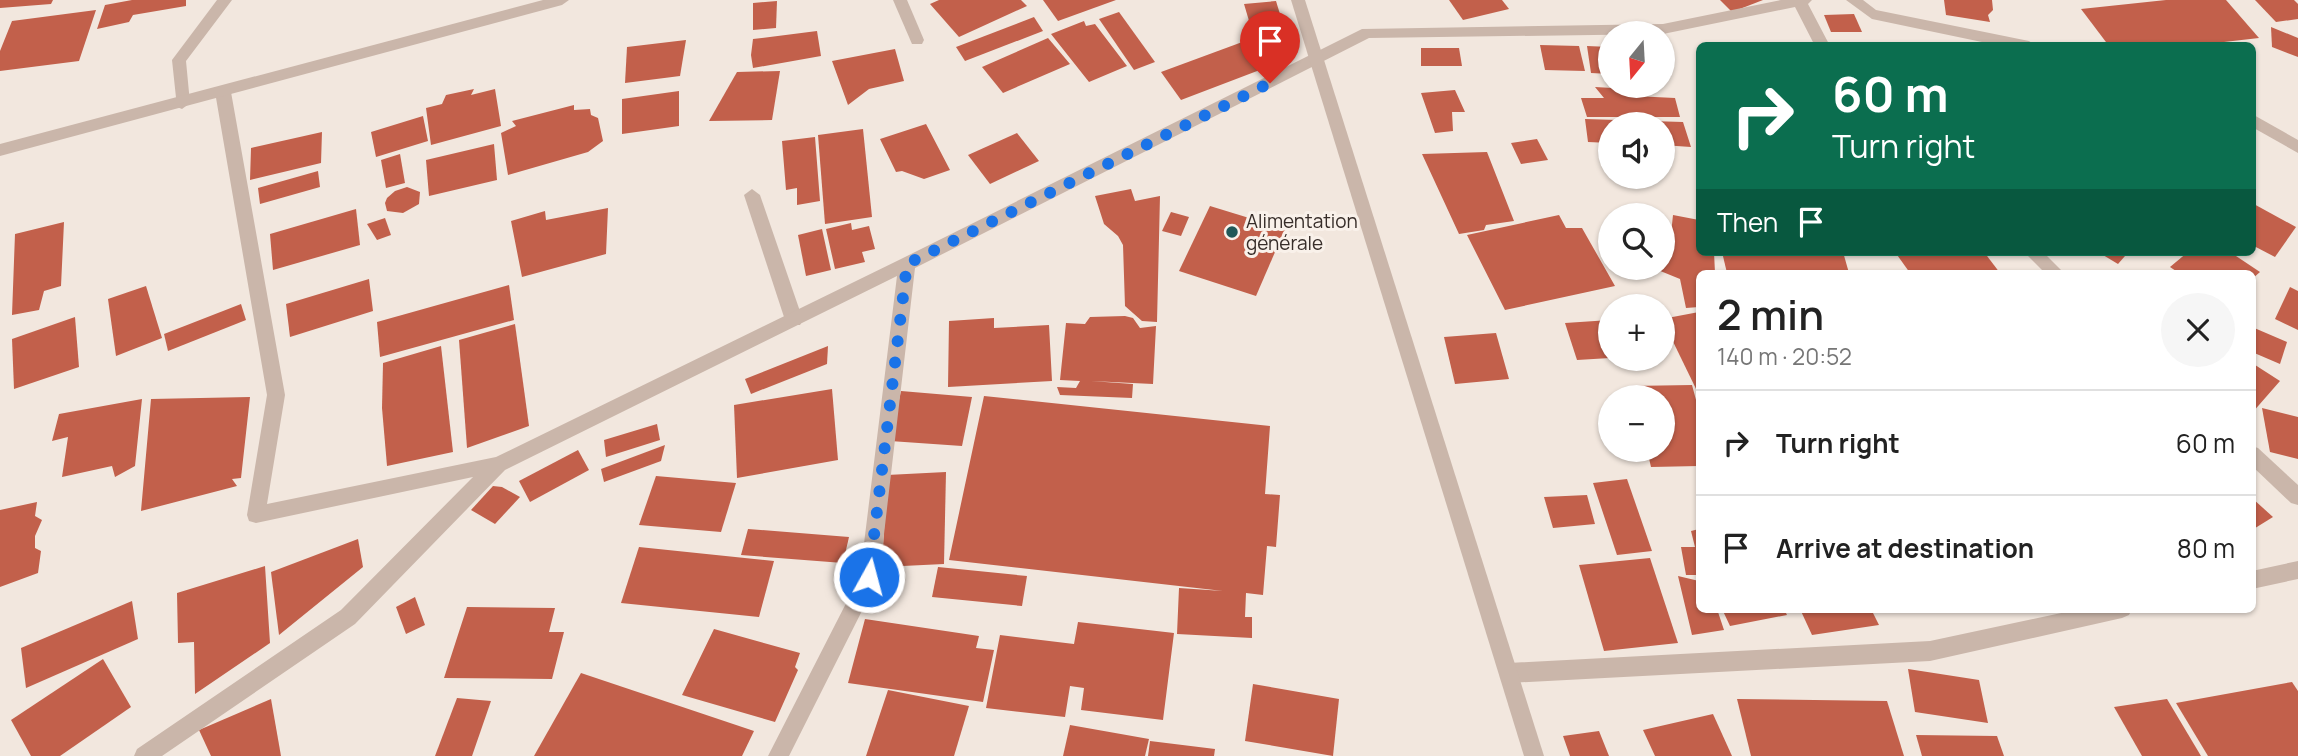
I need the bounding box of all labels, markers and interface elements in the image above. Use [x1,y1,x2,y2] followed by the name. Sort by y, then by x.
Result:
[1240,11,1300,83] pin
[1598,21,1675,98] north arrow
[1598,21,1675,462] map controls
[1251,22,1289,60] icon: arrive
[1832,60,1949,127] text: 60 m
[1717,70,1808,161] icon: right
[1598,112,1675,189] button: sound
[1832,124,1975,168] text: Turn right
[1598,203,1675,280] button: search
[1792,203,1830,241] icon: arrive
[1717,204,1778,240] text: Then
[1246,208,1358,256] place label: Alimentation générale
[1224,224,1240,240] marker: Alimentation générale
[1717,285,1824,343] text: 2 min
[2161,293,2235,367] button: close
[1598,294,1675,371] button: +
[1717,340,1852,372] text: 140 m · 20:52
[1598,385,1675,462] button: −
[1717,424,1755,462] icon: right
[1776,425,1900,461] text: Turn right
[2176,425,2235,461] text: 60 m
[1717,529,1755,567] icon: arrive
[1776,530,2034,566] text: Arrive at destination
[2177,530,2235,566] text: 80 m
[832,540,906,614] position arrow

